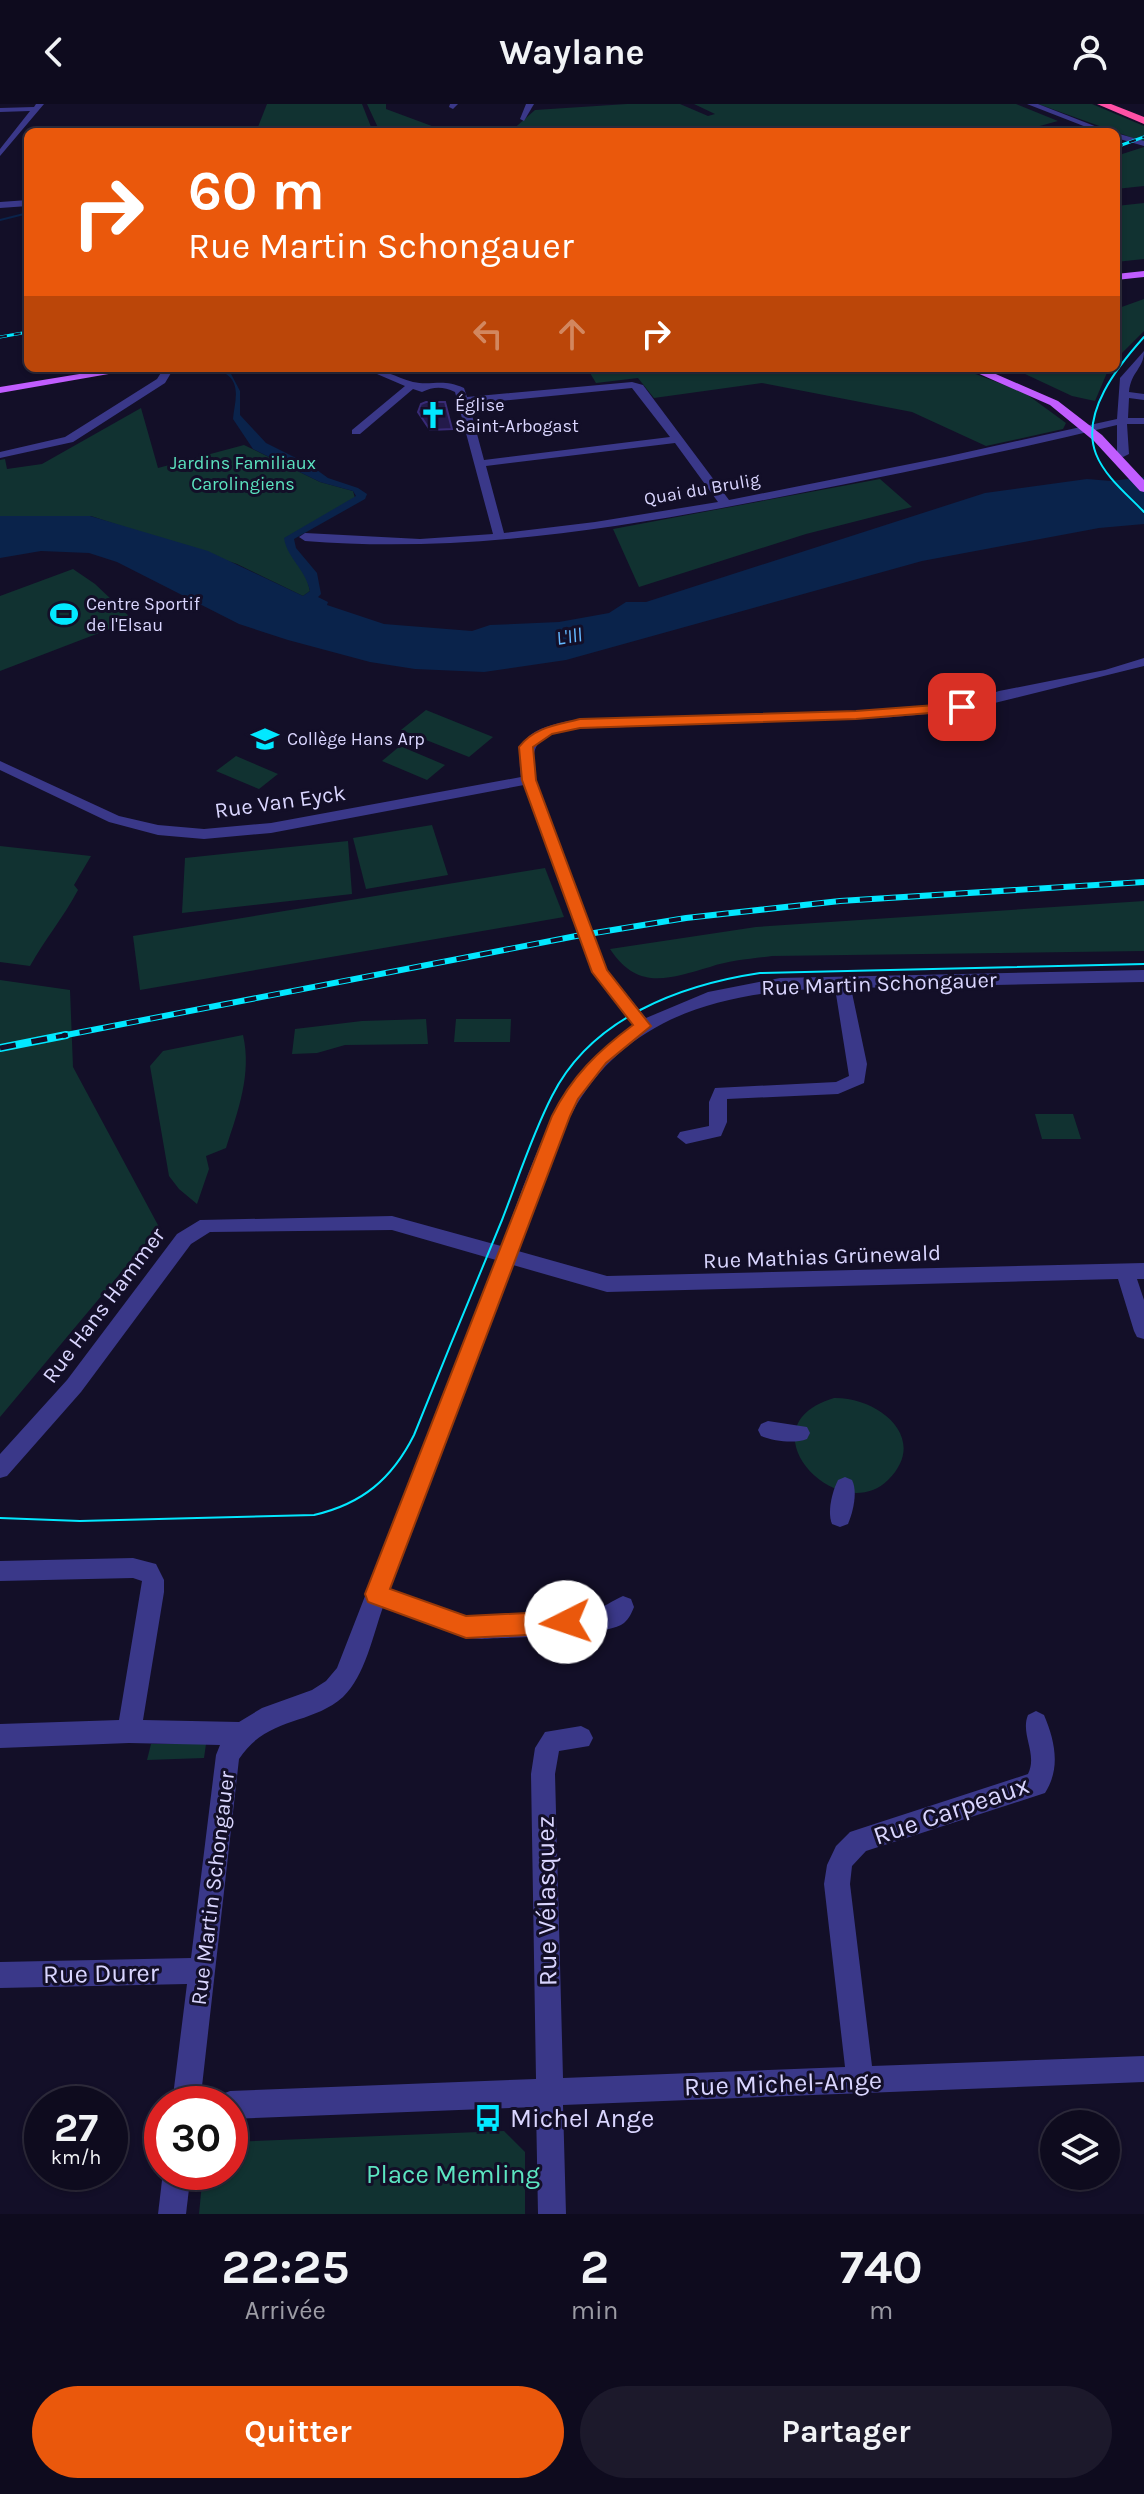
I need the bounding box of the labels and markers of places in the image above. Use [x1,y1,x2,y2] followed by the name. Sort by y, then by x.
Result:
[455,393,579,437] place label: Église Saint-Arbogast
[418,400,448,430] church icon: Église Saint-Arbogast
[86,593,201,636] place label: Centre Sportif de l'Elsau
[49,599,79,629] sports icon: Centre Sportif de l'Elsau
[928,673,996,741] pin
[250,724,280,754] school or university icon: Collège Hans Arp
[287,728,425,750] place label: Collège Hans Arp
[473,2103,503,2133] bus stop icon: Michel Ange
[510,2103,654,2134] place label: Michel Ange

